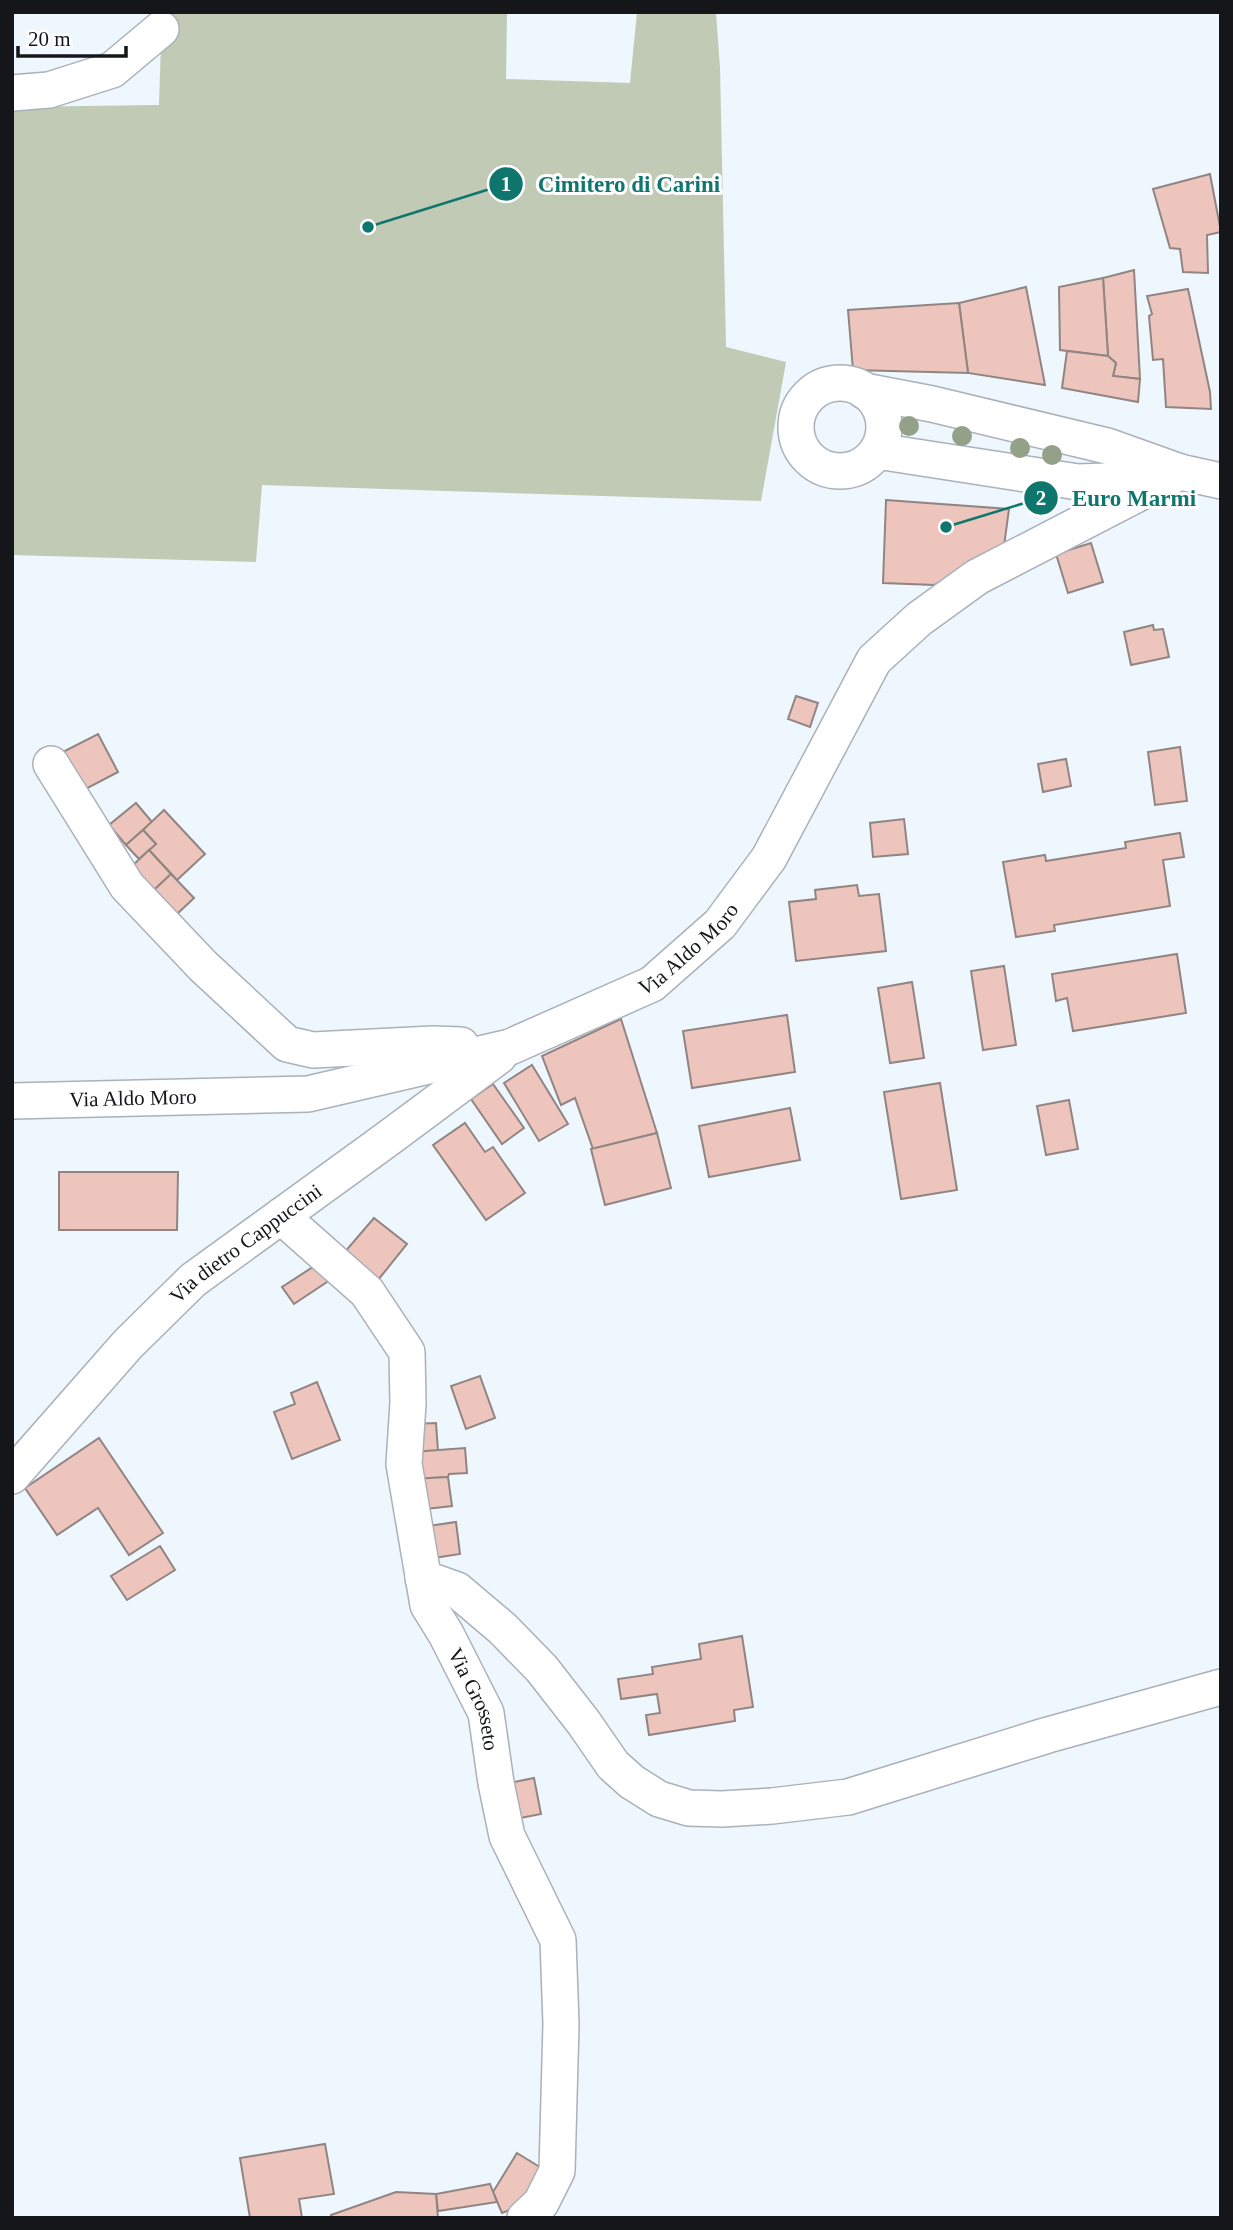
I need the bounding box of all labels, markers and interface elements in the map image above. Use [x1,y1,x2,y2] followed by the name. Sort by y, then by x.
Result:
[18,14,126,58] scale bar
[28,27,71,51] text: 20 m
[489,162,734,206] callout: Cimitero di Carini
[501,172,511,196] text: 1
[538,172,721,197] text: Cimitero di Carini
[1023,476,1211,520] callout: Euro Marmi
[1036,486,1046,510] text: 2
[1072,486,1197,511] text: Euro Marmi
[635,898,743,1000] street label: Via Aldo Moro
[69,1085,197,1112] street label: Via Aldo Moro
[165,1178,327,1308] street label: Via dietro Cappuccini
[443,1644,503,1752] street label: Via Grosseto

